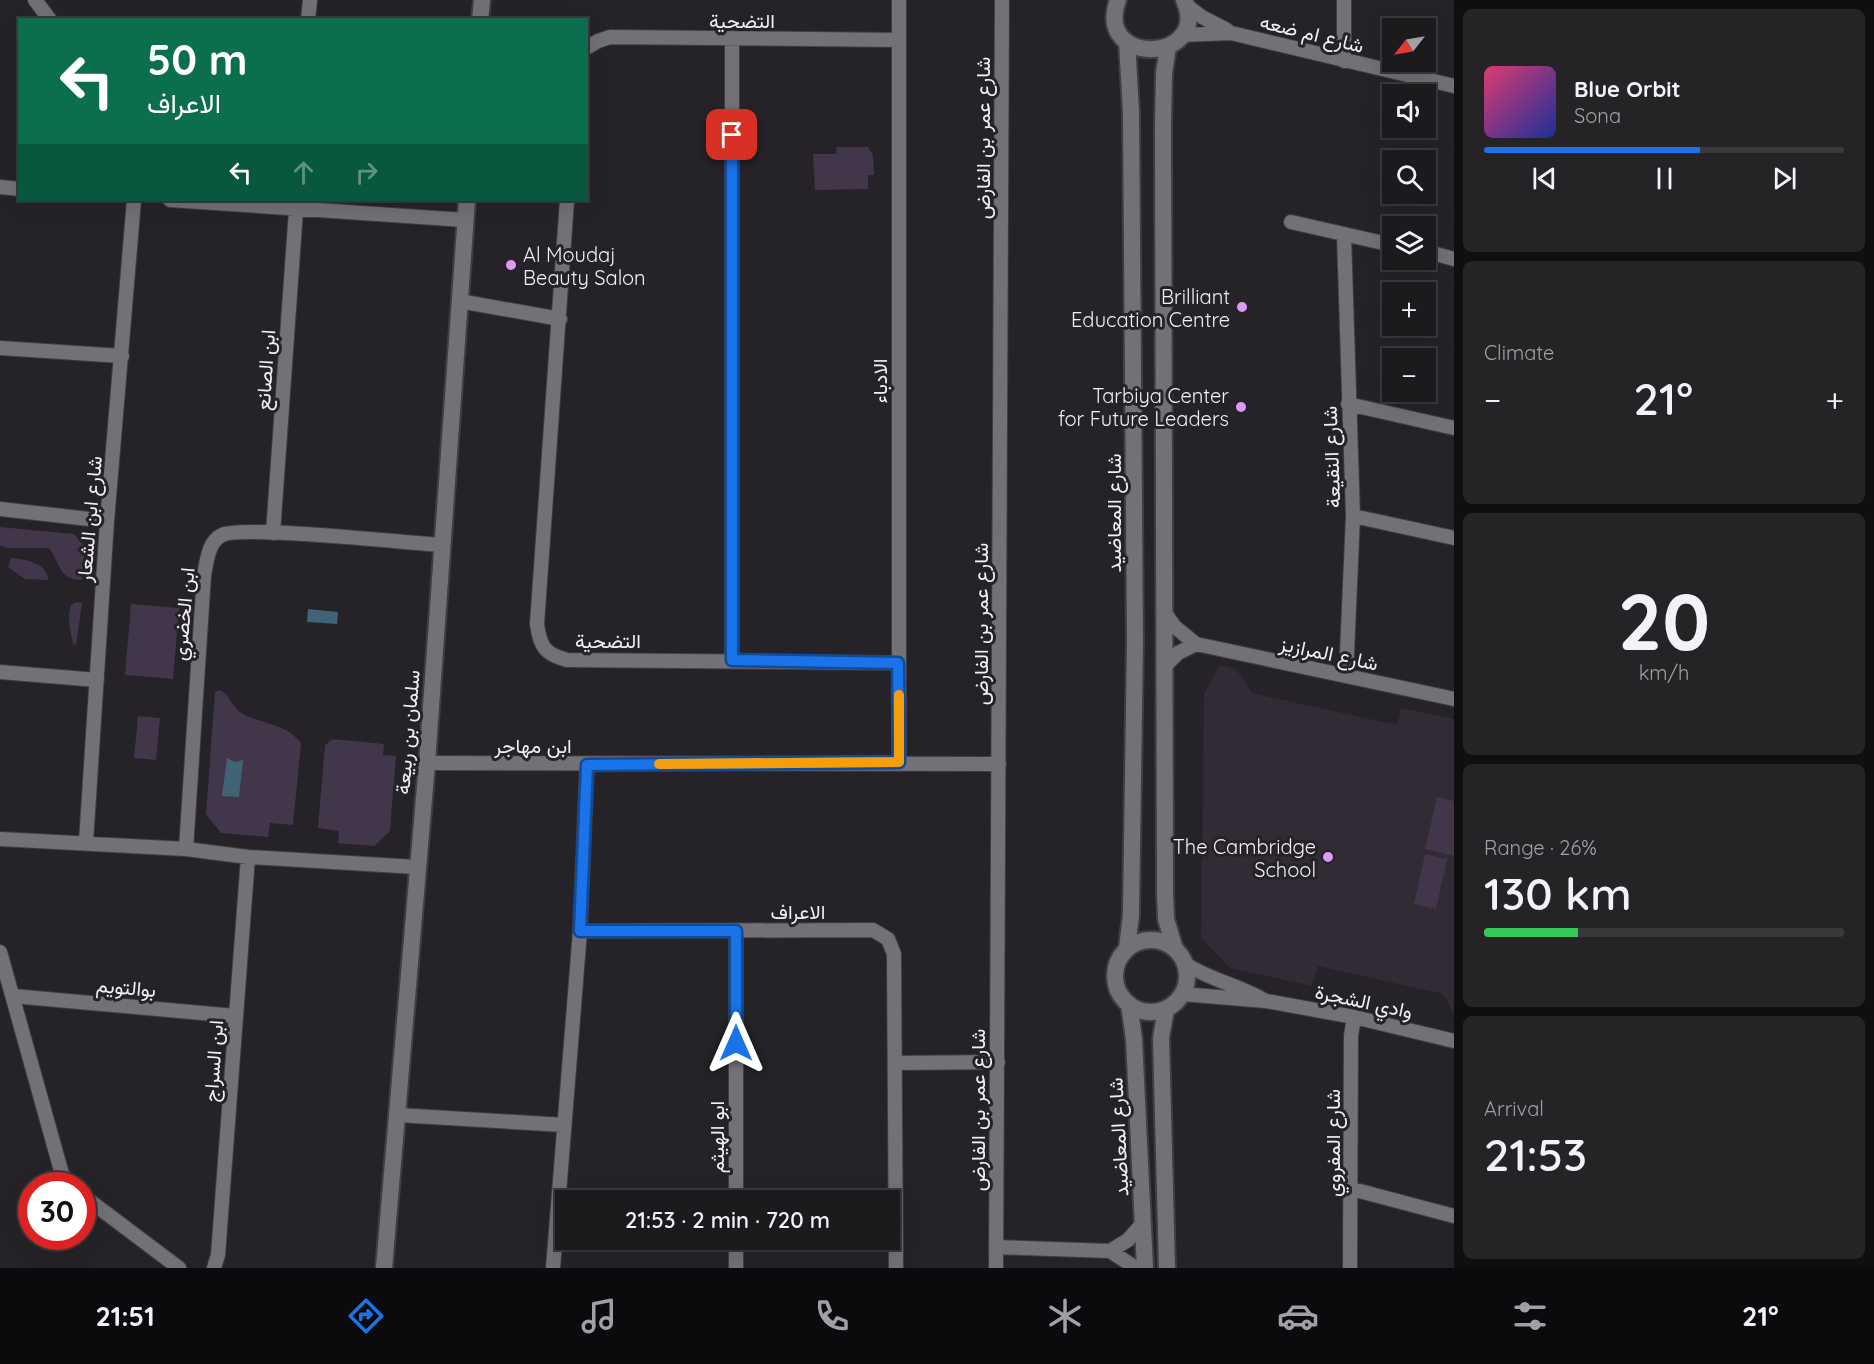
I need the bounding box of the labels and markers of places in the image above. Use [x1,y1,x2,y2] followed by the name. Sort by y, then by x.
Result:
[706,109,757,160] pin
[523,242,646,290] place label: Al Moudaj Beauty Salon
[504,258,518,272] marker: Al Moudaj Beauty Salon
[1071,284,1230,332] place label: Brilliant Education Centre
[1235,300,1249,314] marker: Brilliant Education Centre
[1058,383,1229,431] place label: Tarbiya Center for Future Leaders
[1234,400,1248,414] marker: Tarbiya Center for Future Leaders
[1173,834,1316,882] place label: The Cambridge School
[1321,850,1335,864] marker: The Cambridge School

